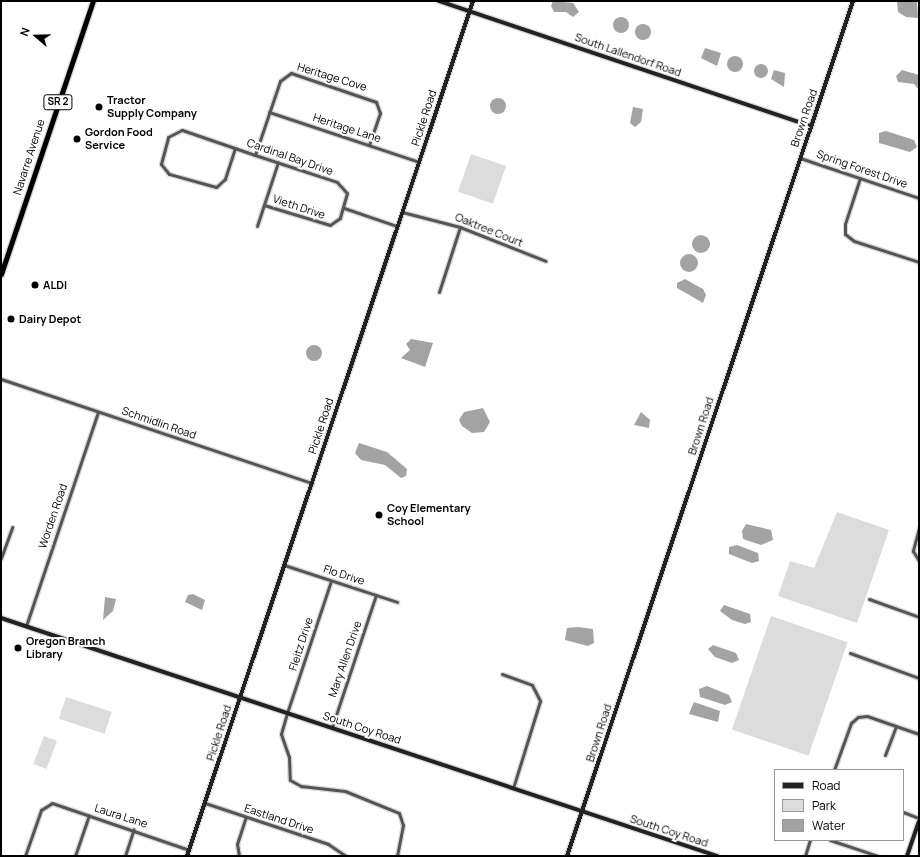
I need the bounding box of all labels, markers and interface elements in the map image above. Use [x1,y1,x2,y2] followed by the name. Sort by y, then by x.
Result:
[16,16,56,56] north arrow
[16,25,33,38] text: N
[573,31,683,79] street label: South Lallendorf Road
[296,60,368,94] street label: Heritage Cove
[788,87,820,149] street label: Brown Road
[409,88,439,148] street label: Pickle Road
[43,94,73,110] road number: SR 2
[107,94,197,120] place label: Tractor Supply Company
[94,102,104,112] marker: Tractor Supply Company
[311,111,383,145] street label: Heritage Lane
[11,117,47,197] street label: Navarre Avenue
[85,126,153,152] place label: Gordon Food Service
[72,134,82,144] marker: Gordon Food Service
[245,136,335,178] street label: Cardinal Bay Drive
[815,147,909,191] street label: Spring Forest Drive
[271,192,327,222] street label: Vieth Drive
[453,210,525,250] street label: Oaktree Court
[43,278,67,292] place label: ALDI
[30,280,40,290] marker: ALDI
[19,312,81,326] place label: Dairy Depot
[6,314,16,324] marker: Dairy Depot
[685,395,717,457] street label: Brown Road
[306,396,336,456] street label: Pickle Road
[120,404,198,442] street label: Schmidlin Road
[36,482,70,550] street label: Worden Road
[387,502,471,528] place label: Coy Elementary School
[374,510,384,520] marker: Coy Elementary School
[322,562,366,588] street label: Flo Drive
[286,616,316,672] street label: Fleitz Drive
[326,619,364,699] street label: Mary Allen Drive
[26,635,105,661] place label: Oregon Branch Library
[13,643,23,653] marker: Oregon Branch Library
[583,702,615,764] street label: Brown Road
[204,703,234,763] street label: Pickle Road
[321,709,403,747] street label: South Coy Road
[774,769,904,841] legend
[812,777,840,794] text: Road
[812,797,836,814] text: Park
[93,801,149,831] street label: Laura Lane
[243,802,315,836] street label: Eastland Drive
[628,812,710,850] street label: South Coy Road
[812,817,845,834] text: Water

